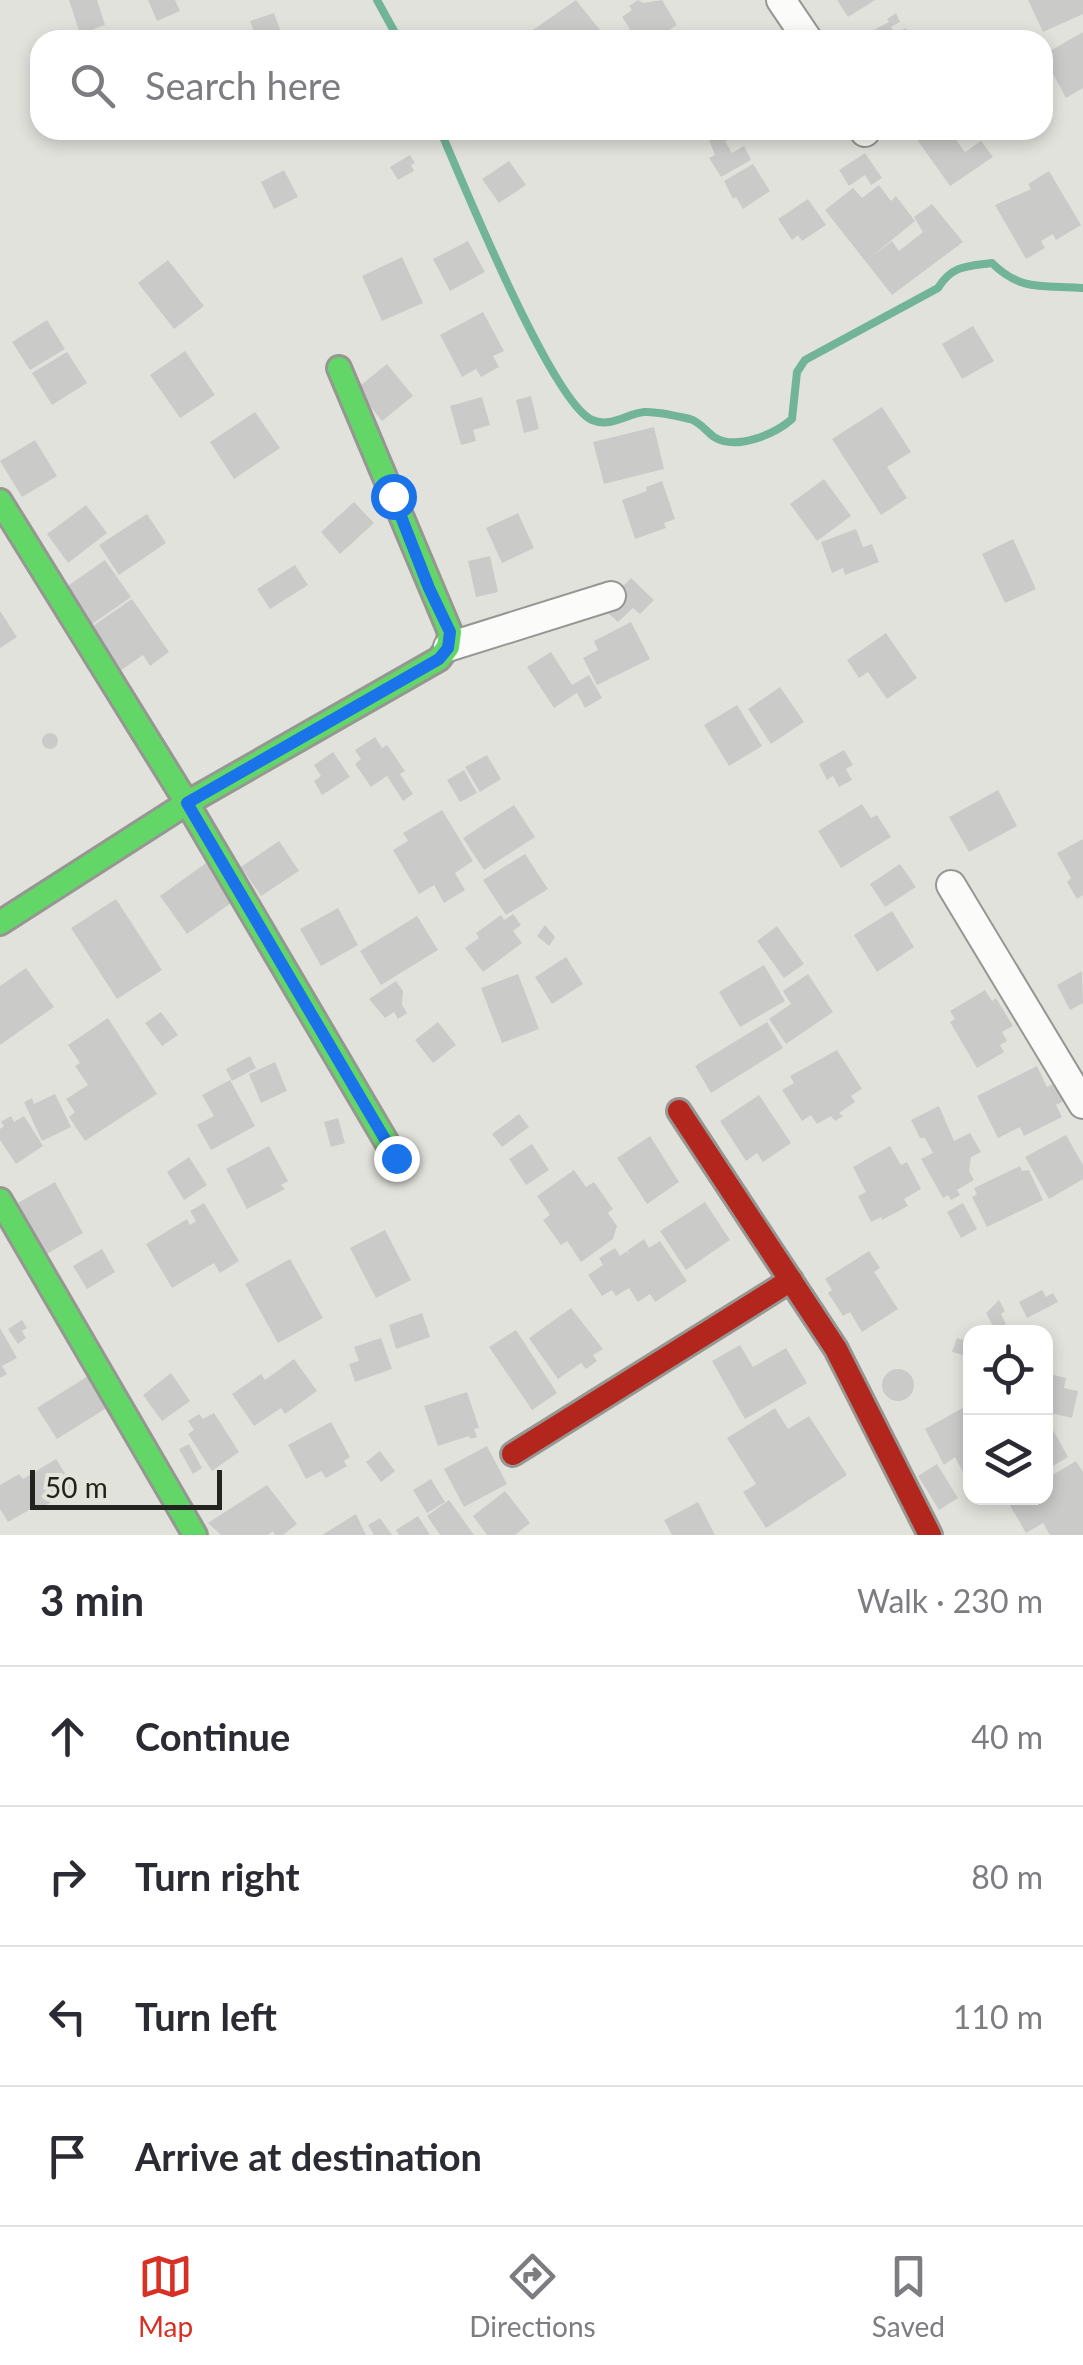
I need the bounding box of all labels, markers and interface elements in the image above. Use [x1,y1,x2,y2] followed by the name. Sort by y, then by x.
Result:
[30,30,1053,140] search box
[65,58,120,113] icon: search
[145,62,341,108] text: Search here
[371,474,417,520] route start
[374,1136,420,1182] route end
[963,1325,1053,1505] map controls
[963,1325,1053,1415] button: locate
[963,1415,1053,1505] button: layers
[30,1465,222,1510] scale bar
[45,1470,108,1504] text: 50 m
[40,1575,144,1625] text: 3 min
[857,1581,1043,1620] text: Walk · 230 m
[40,1709,95,1764] icon: ahead
[135,1713,290,1759] text: Continue
[971,1717,1043,1756] text: 40 m
[40,1849,95,1904] icon: right
[135,1853,300,1899] text: Turn right
[971,1857,1043,1896] text: 80 m
[40,1989,95,2044] icon: left
[135,1993,277,2039] text: Turn left
[953,1997,1043,2036] text: 110 m
[40,2129,95,2184] icon: arrive
[135,2133,482,2179] text: Arrive at destination
[138,2249,193,2343] tab: Map
[469,2249,596,2343] tab: Directions
[872,2249,945,2343] tab: Saved

